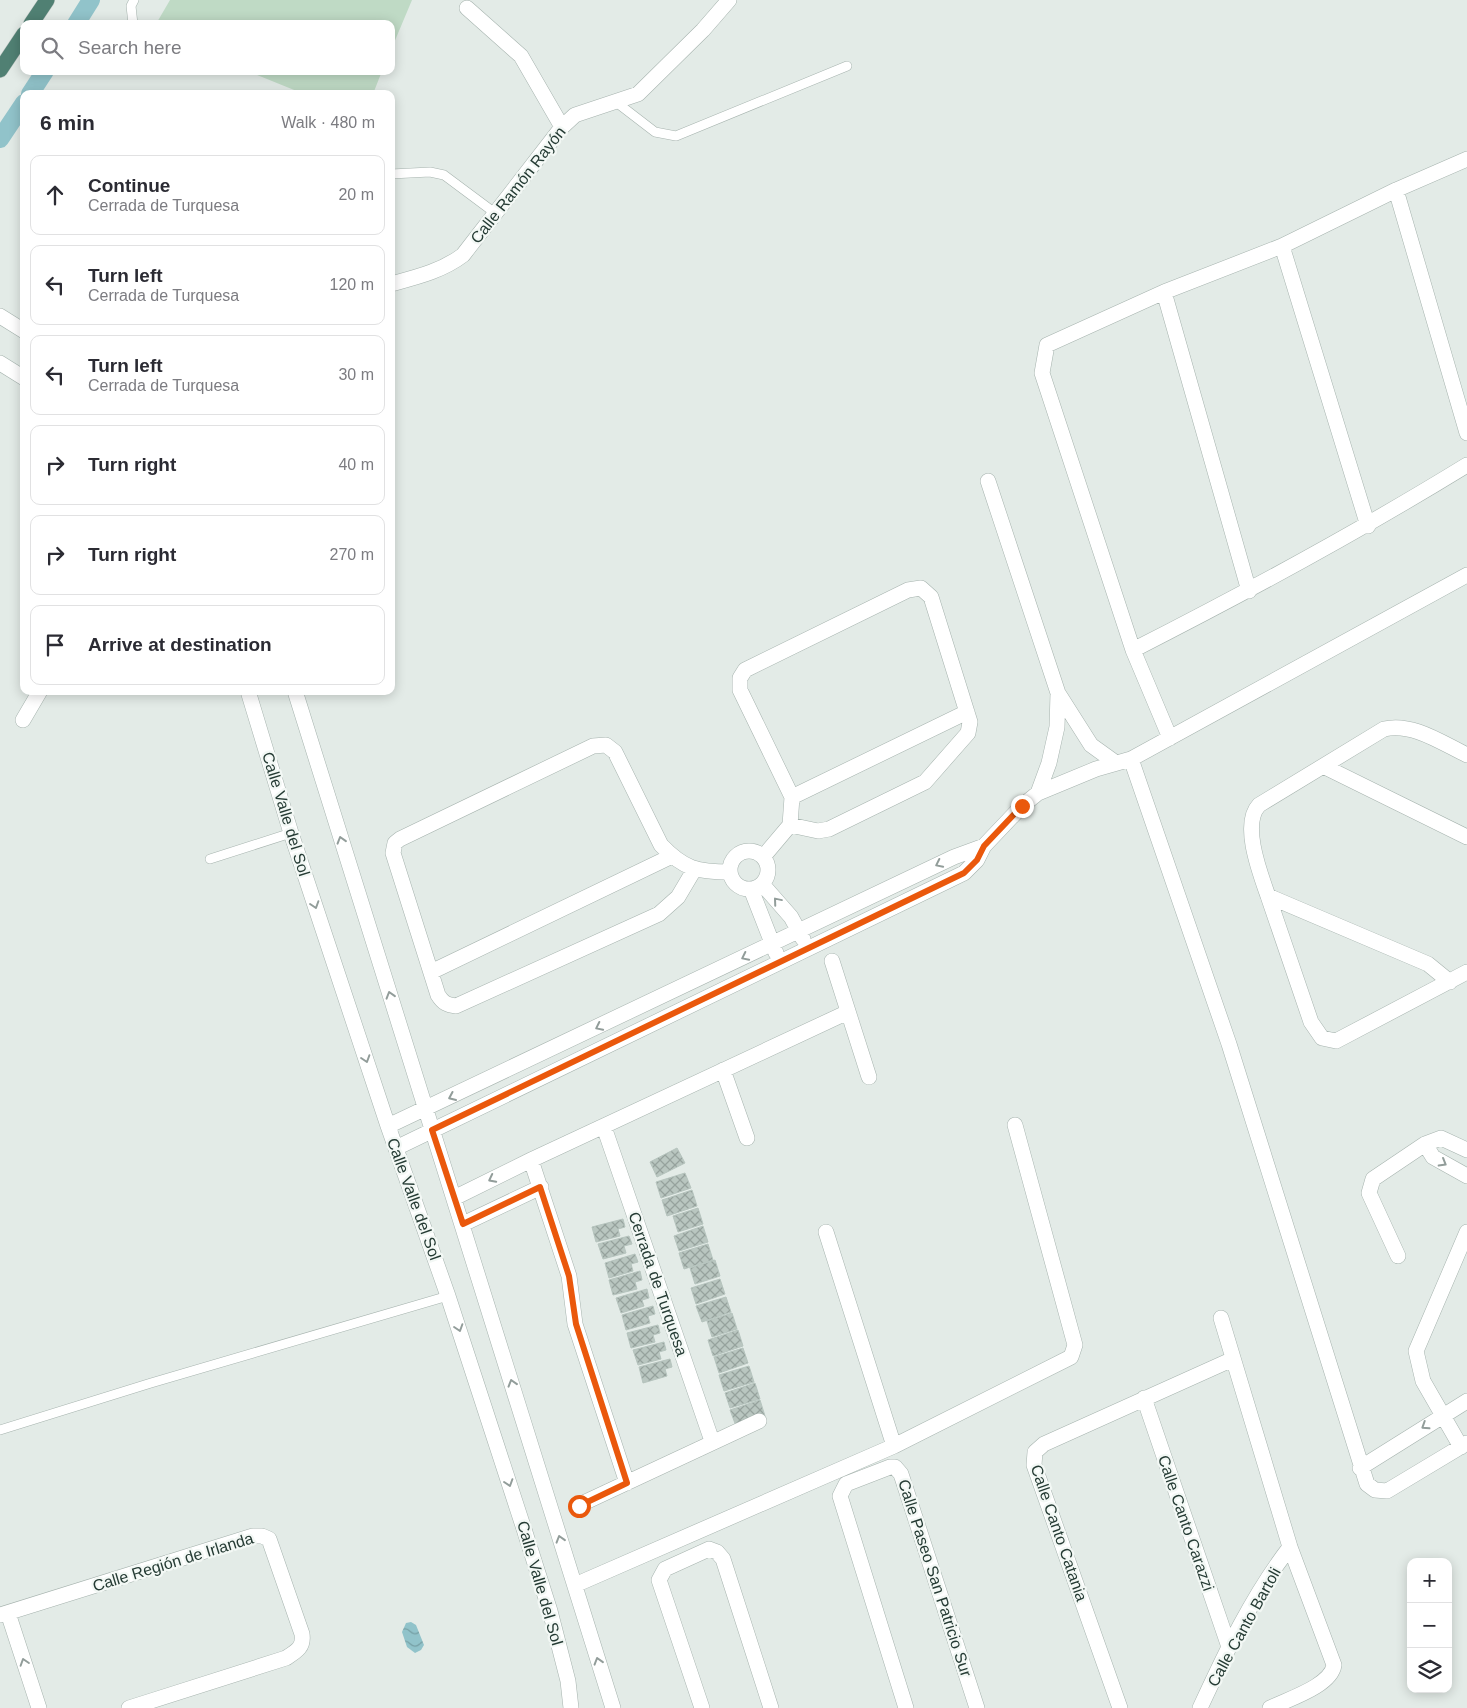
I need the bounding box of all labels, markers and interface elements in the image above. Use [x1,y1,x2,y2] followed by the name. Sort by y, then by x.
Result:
[20,20,395,75] search box
[38,34,66,62] icon: search
[78,37,182,58] text: Search here
[40,111,95,134] text: 6 min
[281,114,375,131] text: Walk · 480 m
[467,123,569,247] street label: Calle Ramón Rayón
[88,175,170,196] text: Continue
[41,181,69,209] icon: ahead
[338,186,374,203] text: 20 m
[88,197,239,214] text: Cerrada de Turquesa
[88,265,163,286] text: Turn left
[41,271,69,299] icon: left
[330,276,374,293] text: 120 m
[88,287,239,304] text: Cerrada de Turquesa
[88,355,163,376] text: Turn left
[41,361,69,389] icon: left
[338,366,374,383] text: 30 m
[88,377,239,394] text: Cerrada de Turquesa
[41,451,69,479] icon: right
[88,454,176,475] text: Turn right
[338,456,374,473] text: 40 m
[41,541,69,569] icon: right
[88,544,176,565] text: Turn right
[330,546,374,563] text: 270 m
[41,631,69,659] icon: arrive
[88,634,272,655] text: Arrive at destination
[259,750,313,878] street label: Calle Valle del Sol
[1011,795,1034,818] route end
[337,836,347,844] one-way arrow
[935,858,944,868] one-way arrow
[773,897,782,906] one-way arrow
[309,900,319,908] one-way arrow
[741,951,750,961] one-way arrow
[385,991,395,999] one-way arrow
[595,1021,604,1031] one-way arrow
[360,1054,370,1063] one-way arrow
[448,1091,457,1101] one-way arrow
[384,1136,444,1262] street label: Calle Valle del Sol
[1438,1156,1447,1166] one-way arrow
[489,1173,498,1183] one-way arrow
[625,1210,691,1358] street label: Cerrada de Turquesa
[453,1324,463,1332] one-way arrow
[508,1380,518,1388] one-way arrow
[1422,1420,1431,1429] one-way arrow
[1155,1453,1217,1593] street label: Calle Canto Carazzi
[1028,1463,1090,1604] street label: Calle Canto Catania
[895,1477,975,1679] street label: Calle Paseo San Patricio Sur
[504,1478,514,1487] one-way arrow
[568,1495,591,1518] route start
[514,1519,566,1647] street label: Calle Valle del Sol
[91,1529,256,1595] street label: Calle Región de Irlanda
[556,1535,566,1543] one-way arrow
[1407,1558,1452,1693] map controls
[1407,1558,1452,1603] button: +
[1204,1565,1284,1689] street label: Calle Canto Bartoli
[1407,1603,1452,1648] button: −
[1407,1648,1452,1693] button: layers
[20,1658,30,1666] one-way arrow
[594,1658,604,1666] one-way arrow

